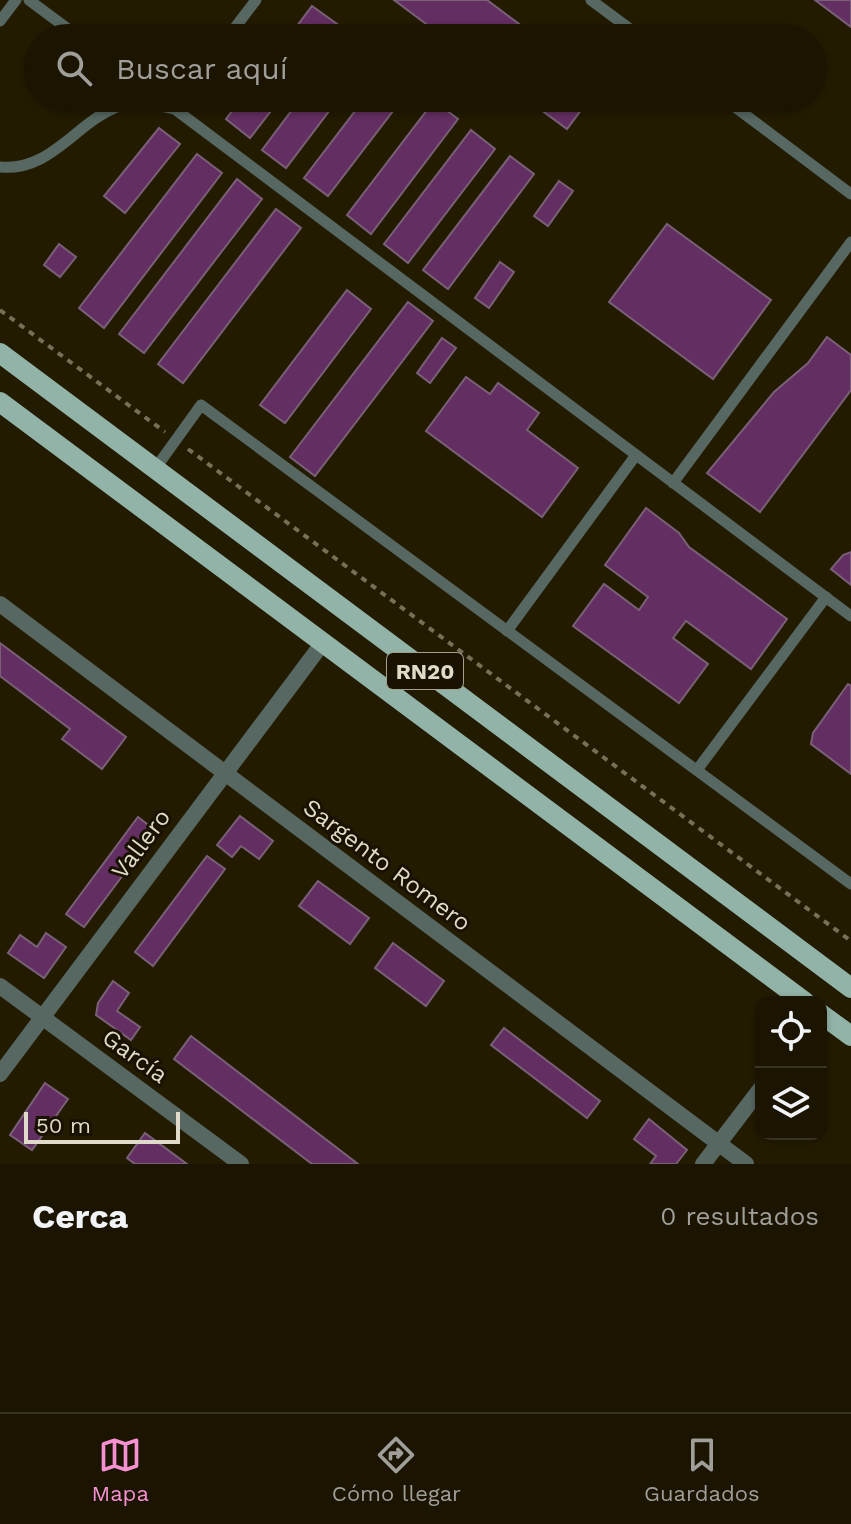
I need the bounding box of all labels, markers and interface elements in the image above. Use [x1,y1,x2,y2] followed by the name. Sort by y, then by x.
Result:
[24,24,827,112] search box
[52,46,96,90] icon: search
[116,51,288,86] text: Buscar aquí
[387,653,463,689] road number: RN20
[298,793,476,937] street label: Sargento Romero
[106,804,176,884] street label: Vallero
[755,996,827,1140] map controls
[755,996,827,1068] button: locate
[97,1023,173,1089] street label: García
[755,1068,827,1140] button: layers
[24,1108,180,1144] scale bar
[36,1113,91,1138] text: 50 m
[32,1196,128,1236] text: Cerca
[660,1201,819,1231] text: 0 resultados
[91,1433,149,1506] tab: Mapa
[332,1433,461,1506] tab: Cómo llegar
[644,1433,760,1506] tab: Guardados

